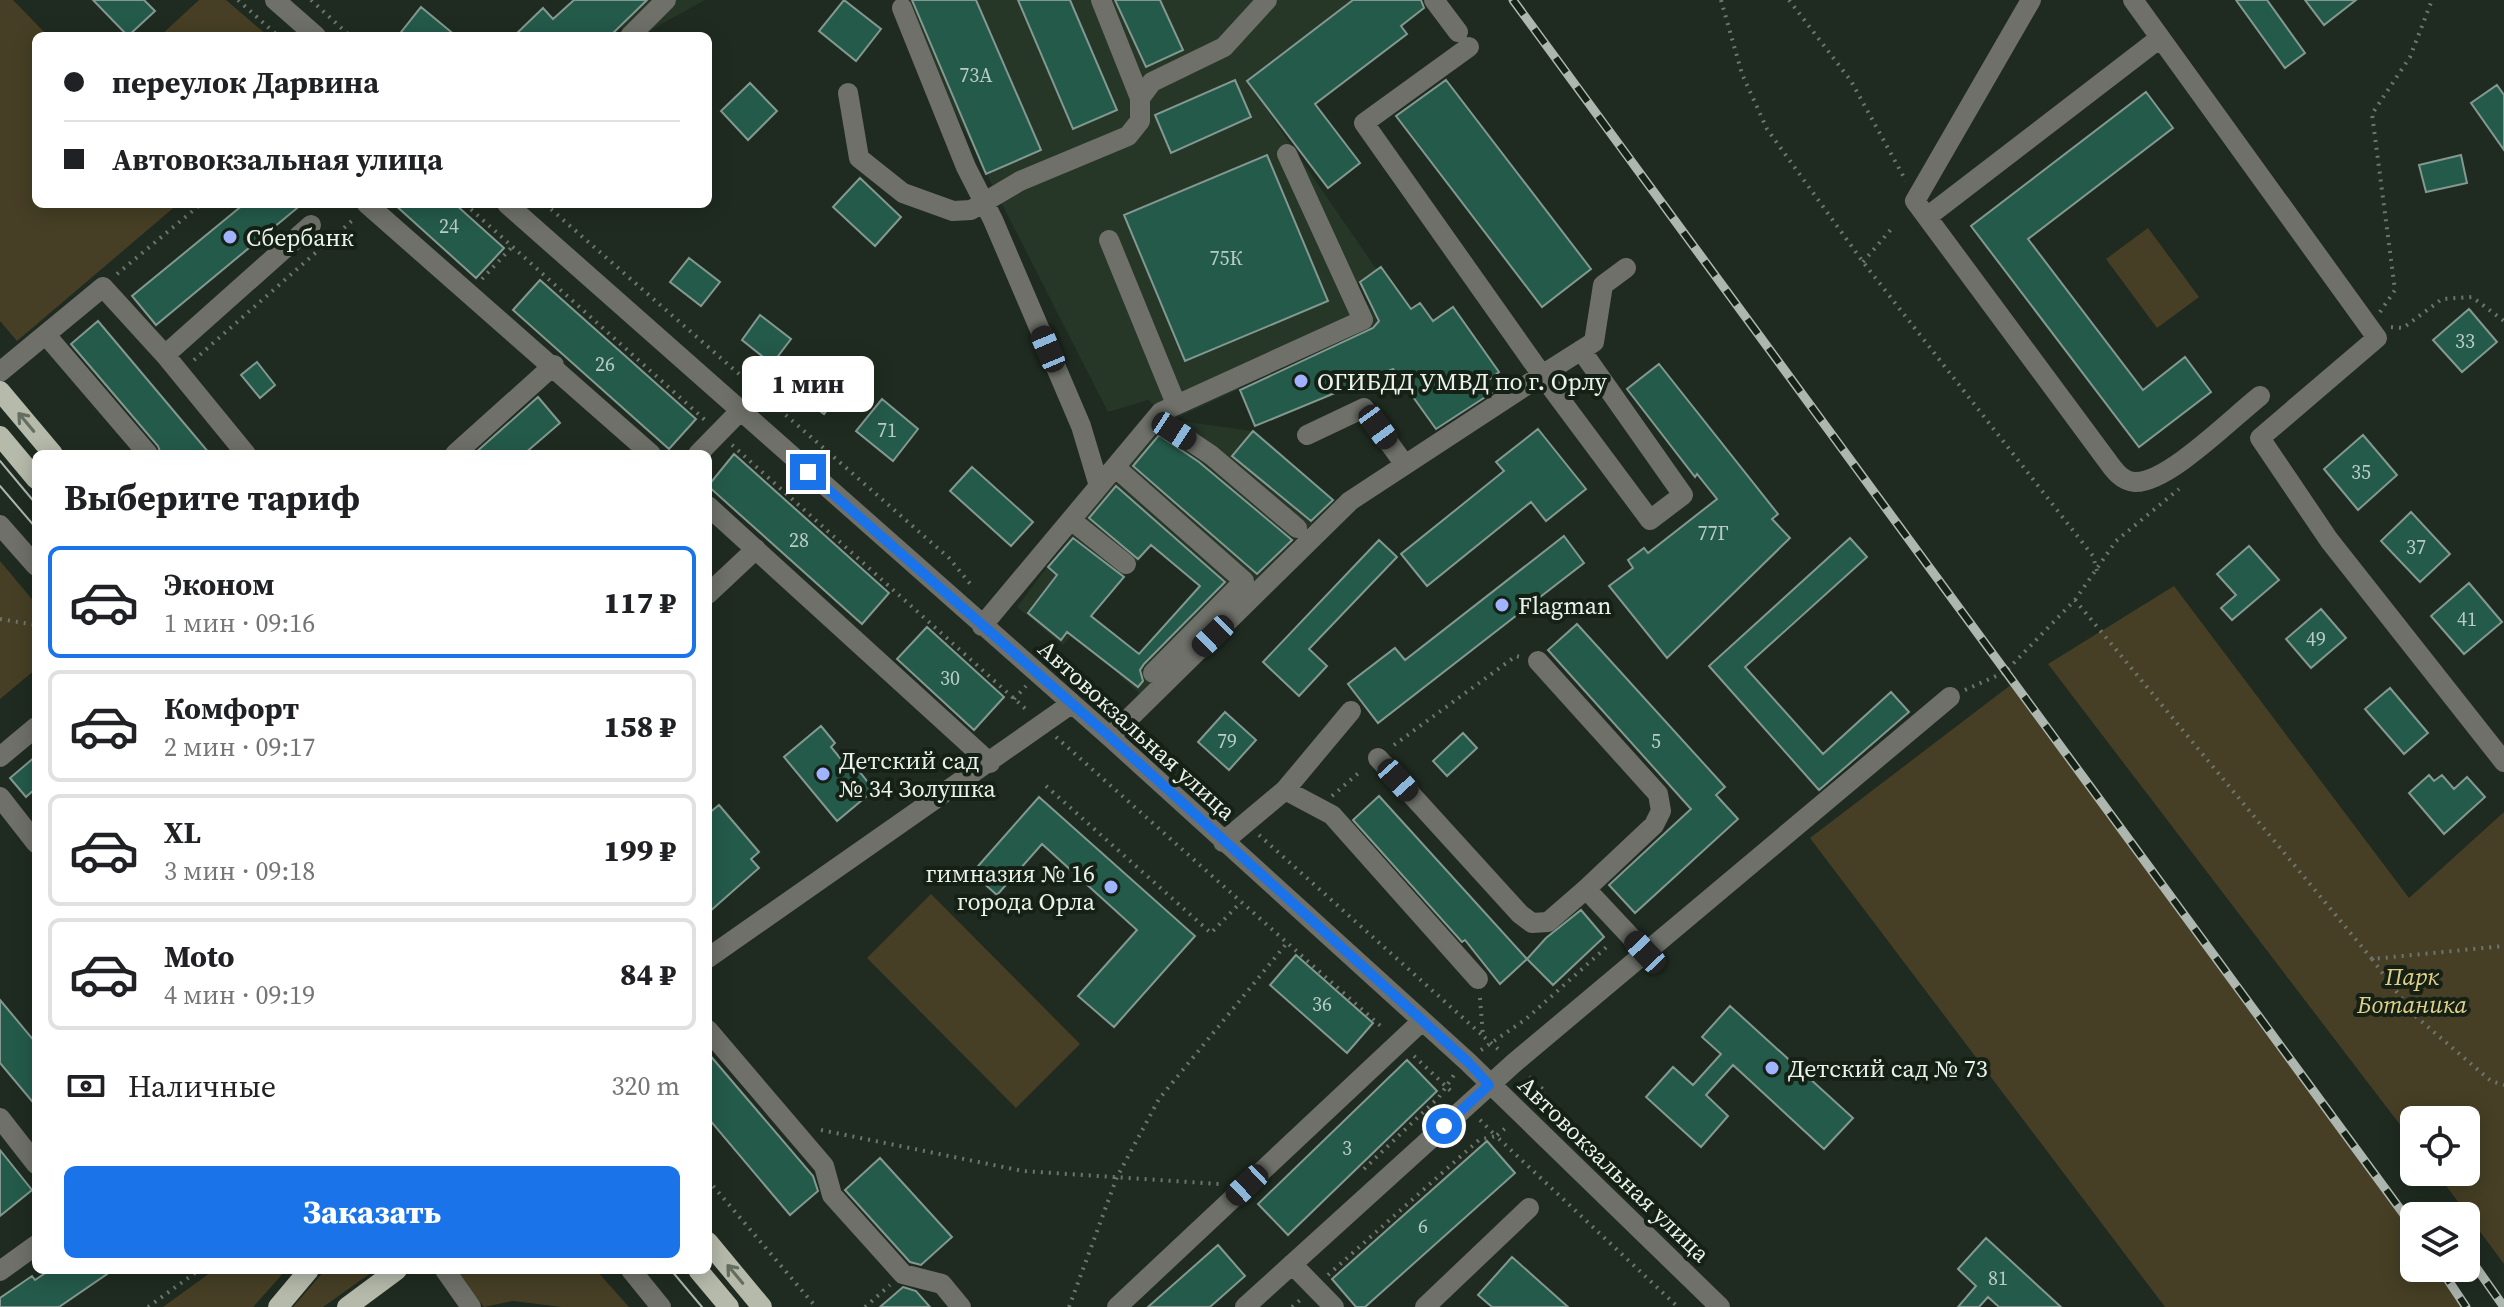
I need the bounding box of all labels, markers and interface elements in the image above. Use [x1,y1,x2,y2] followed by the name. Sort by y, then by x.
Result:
[959,61,993,89] house number: 73А
[112,62,379,103] text: переулок Дарвина
[112,139,443,180] text: Автовокзальная улица
[439,212,459,240] house number: 24
[246,221,354,254] place label: Сбербанк
[221,228,239,246] marker: Сбербанк
[1209,244,1243,272] house number: 75К
[1028,322,1068,376] car
[2455,327,2475,355] house number: 33
[595,350,615,378] house number: 26
[742,356,874,412] callout: 1 мин
[1317,365,1608,398] place label: ОГИБДД УМВД по г. Орлу
[772,366,844,402] text: 1 мин
[1292,372,1310,390] marker: ОГИБДД УМВД по г. Орлу
[1354,401,1402,453] car
[1147,408,1201,454] car
[17,413,35,433] one-way arrow
[877,416,897,444] house number: 71
[790,454,826,490] route end
[2351,458,2371,486] house number: 35
[64,473,360,522] text: Выберите тариф
[1697,519,1729,547] house number: 77Г
[789,526,809,554] house number: 28
[2406,533,2426,561] house number: 37
[164,564,275,605] text: Эконом
[68,566,140,638] icon: car
[604,582,676,623] text: 117 ₽
[1518,589,1611,622] place label: Flagman
[1493,596,1511,614] marker: Flagman
[164,605,315,641] text: 1 мин · 09:16
[2457,605,2477,633] house number: 41
[1187,611,1239,661] car
[2306,625,2326,653] house number: 49
[1031,632,1243,828] street label: Автовокзальная улица
[940,664,960,692] house number: 30
[164,688,299,729] text: Комфорт
[68,690,140,762] icon: car
[604,706,676,747] text: 158 ₽
[1217,727,1237,755] house number: 79
[1651,727,1661,755] house number: 5
[164,729,315,765] text: 2 мин · 09:17
[839,744,996,805] place label: Детский сад № 34 Золушка
[1373,754,1423,806] car
[814,765,832,783] marker: Детский сад № 34 Золушка
[164,812,201,853] text: XL
[68,814,140,886] icon: car
[604,830,676,871] text: 199 ₽
[164,853,315,889] text: 3 мин · 09:18
[926,857,1096,918] place label: гимназия № 16 города Орла
[1102,878,1120,896] marker: гимназия № 16 города Орла
[1620,926,1670,978] car
[164,936,235,977] text: Moto
[68,938,140,1010] icon: car
[620,954,676,995] text: 84 ₽
[2356,960,2468,1021] park label: Парк Ботаника
[164,977,315,1013] text: 4 мин · 09:19
[1312,990,1332,1018] house number: 36
[1788,1052,1988,1085] place label: Детский сад № 73
[1763,1059,1781,1077] marker: Детский сад № 73
[64,1064,108,1108] icon: cash
[128,1066,276,1107] text: Наличные
[612,1068,680,1104] text: 320 m
[1511,1069,1718,1270] street label: Автовокзальная улица
[2400,1106,2480,1282] map controls
[2400,1106,2480,1186] button: locate
[1426,1108,1462,1144] route start
[1342,1134,1352,1162] house number: 3
[1221,1160,1273,1210] car
[64,1166,680,1258] button: Заказать
[2400,1202,2480,1282] button: layers
[1418,1212,1428,1240] house number: 6
[1988,1264,2008,1292] house number: 81
[726,1265,744,1285] one-way arrow

